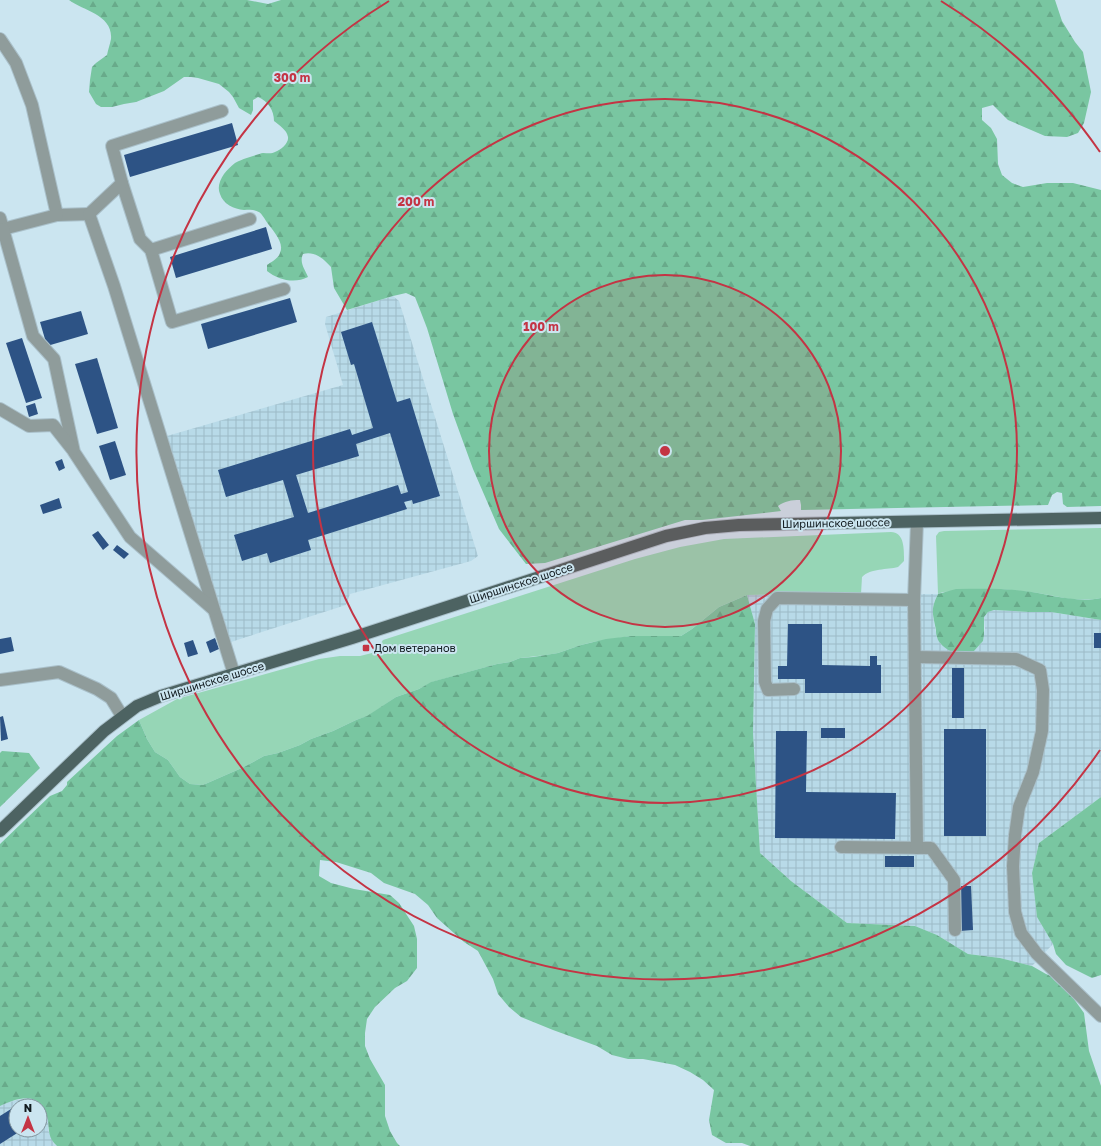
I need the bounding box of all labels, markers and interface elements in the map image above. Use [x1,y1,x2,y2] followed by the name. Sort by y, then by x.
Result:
[274,70,310,85] text: 300 m
[398,194,434,209] text: 200 m
[523,319,559,334] text: 100 m
[658,444,672,458] centre of rings
[782,515,890,530] street label: Ширшинское шоссе
[467,560,574,605] street label: Ширшинское шоссе
[374,641,456,654] place label: Дом ветеранов
[361,643,371,653] marker: Дом ветеранов
[158,658,265,703] street label: Ширшинское шоссе
[8,1098,48,1138] north arrow
[24,1101,32,1114] text: N

